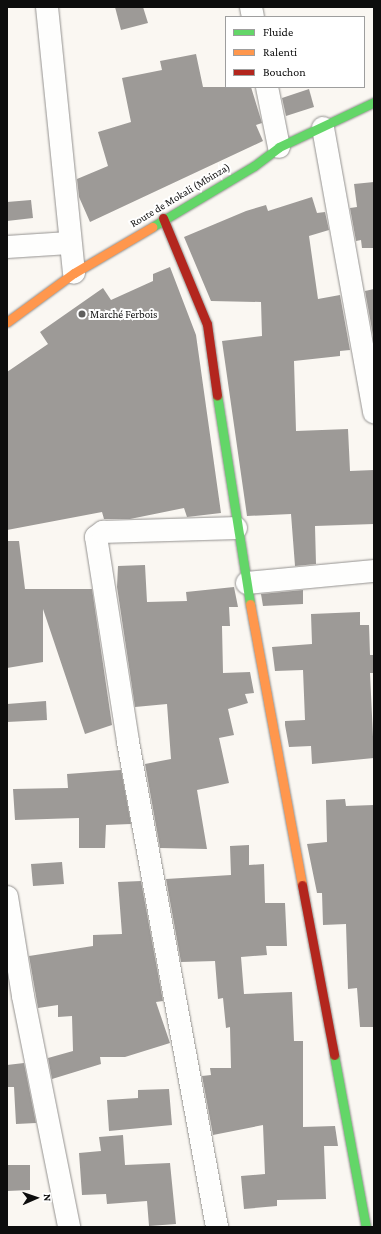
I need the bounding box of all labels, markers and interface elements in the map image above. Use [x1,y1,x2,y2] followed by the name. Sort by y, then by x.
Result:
[225,16,365,88] legend
[263,25,293,39] text: Fluide
[263,45,297,59] text: Ralenti
[263,65,306,79] text: Bouchon
[128,160,232,230] street label: Route de Mokali (Mbinza)
[90,307,157,321] place label: Marché Ferbois
[77,309,87,319] marker: Marché Ferbois
[16,1178,56,1218] north arrow
[42,1194,54,1202] text: N

